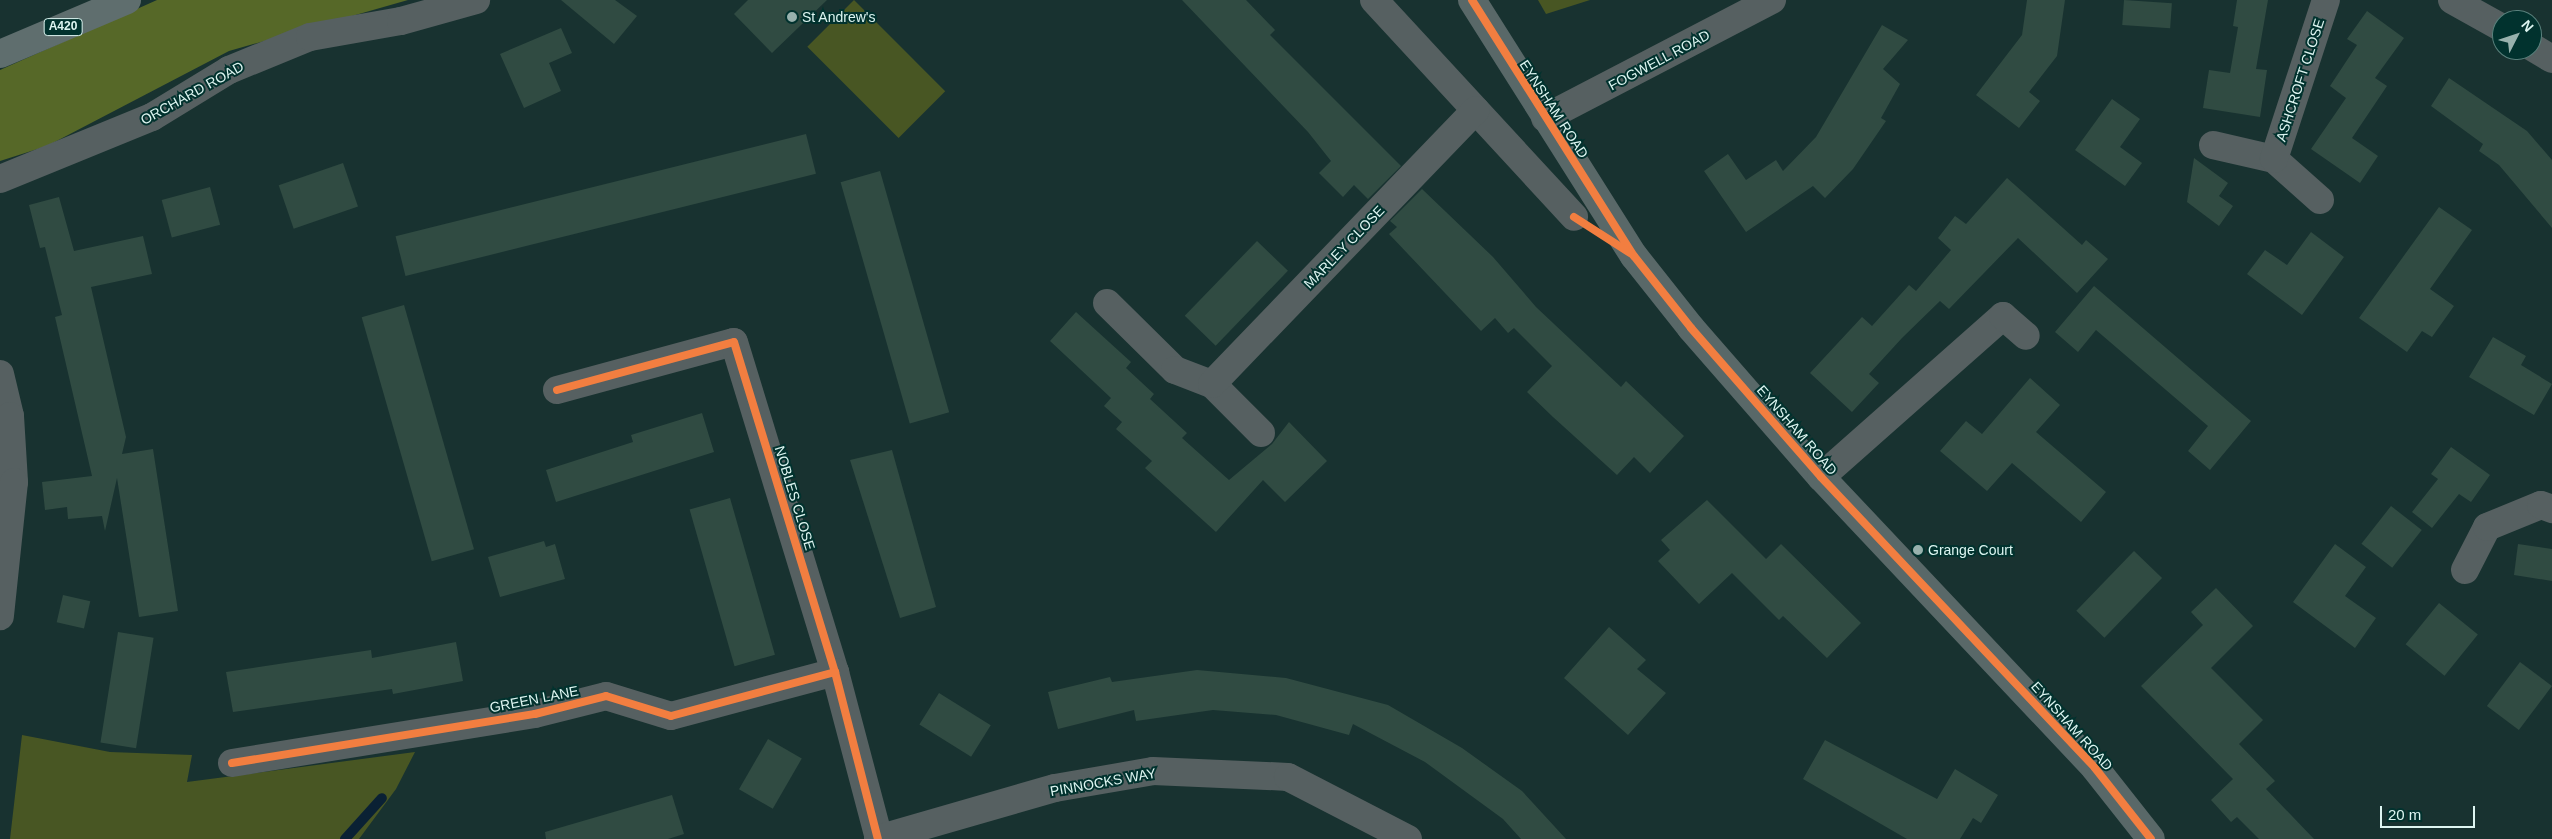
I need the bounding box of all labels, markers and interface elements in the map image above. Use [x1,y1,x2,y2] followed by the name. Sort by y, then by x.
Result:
[802,9,876,25] place label: St Andrew's
[2492,10,2542,60] north arrow
[786,11,798,23] marker: St Andrew's
[2272,16,2328,144] street label: ASHCROFT CLOSE
[2518,17,2537,35] text: N
[43,18,83,36] road number: A420
[1605,26,1713,94] street label: FOGWELL ROAD
[1516,57,1592,161] street label: EYNSHAM ROAD
[138,58,246,128] street label: ORCHARD ROAD
[1300,202,1388,292] street label: MARLEY CLOSE
[1753,382,1841,478] street label: EYNSHAM ROAD
[771,444,819,552] street label: NOBLES CLOSE
[1928,542,2013,558] place label: Grange Court
[1912,544,1924,556] marker: Grange Court
[2028,678,2116,774] street label: EYNSHAM ROAD
[488,682,580,716] street label: GREEN LANE
[1049,764,1157,800] street label: PINNOCKS WAY
[2382,796,2477,828] scale bar
[2388,806,2421,823] text: 20 m

